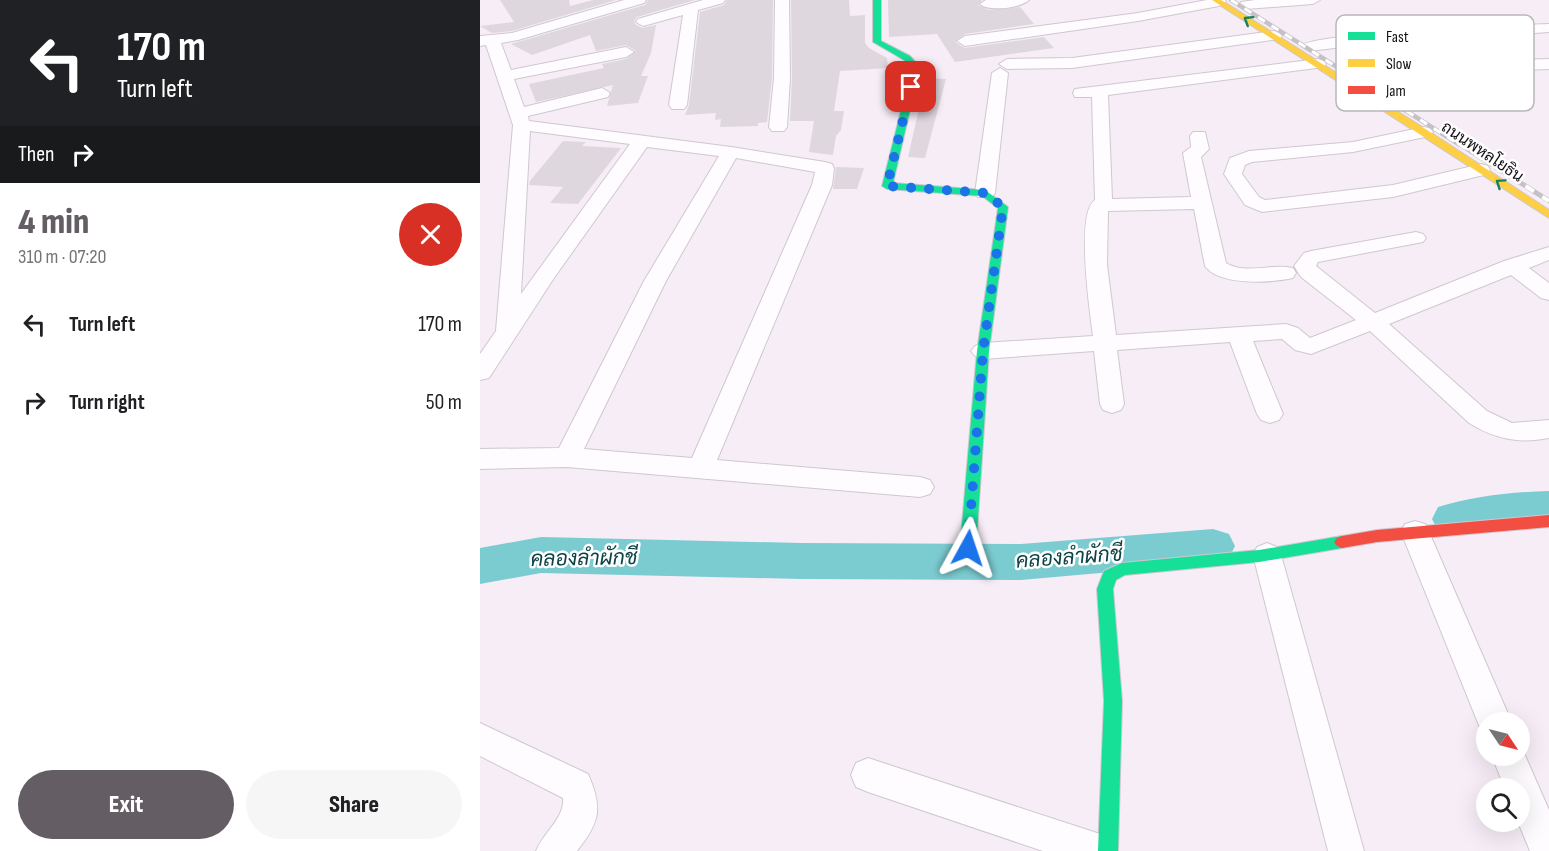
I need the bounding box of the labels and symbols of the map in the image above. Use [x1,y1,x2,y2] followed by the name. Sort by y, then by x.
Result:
[1336,15,1534,111] legend
[1244,16,1255,27] one-way arrow
[1386,28,1409,47] text: Fast
[1386,55,1411,74] text: Slow
[885,61,936,112] pin
[1385,82,1406,101] text: Jam
[1438,115,1528,187] street label: ถนนพหลโยธิน
[1496,179,1507,190] one-way arrow
[936,516,1000,580] position arrow
[1015,540,1125,574] water label: คลองลำผักชี
[530,544,640,572] water label: คลองลำผักชี
[1476,712,1530,766] north arrow

